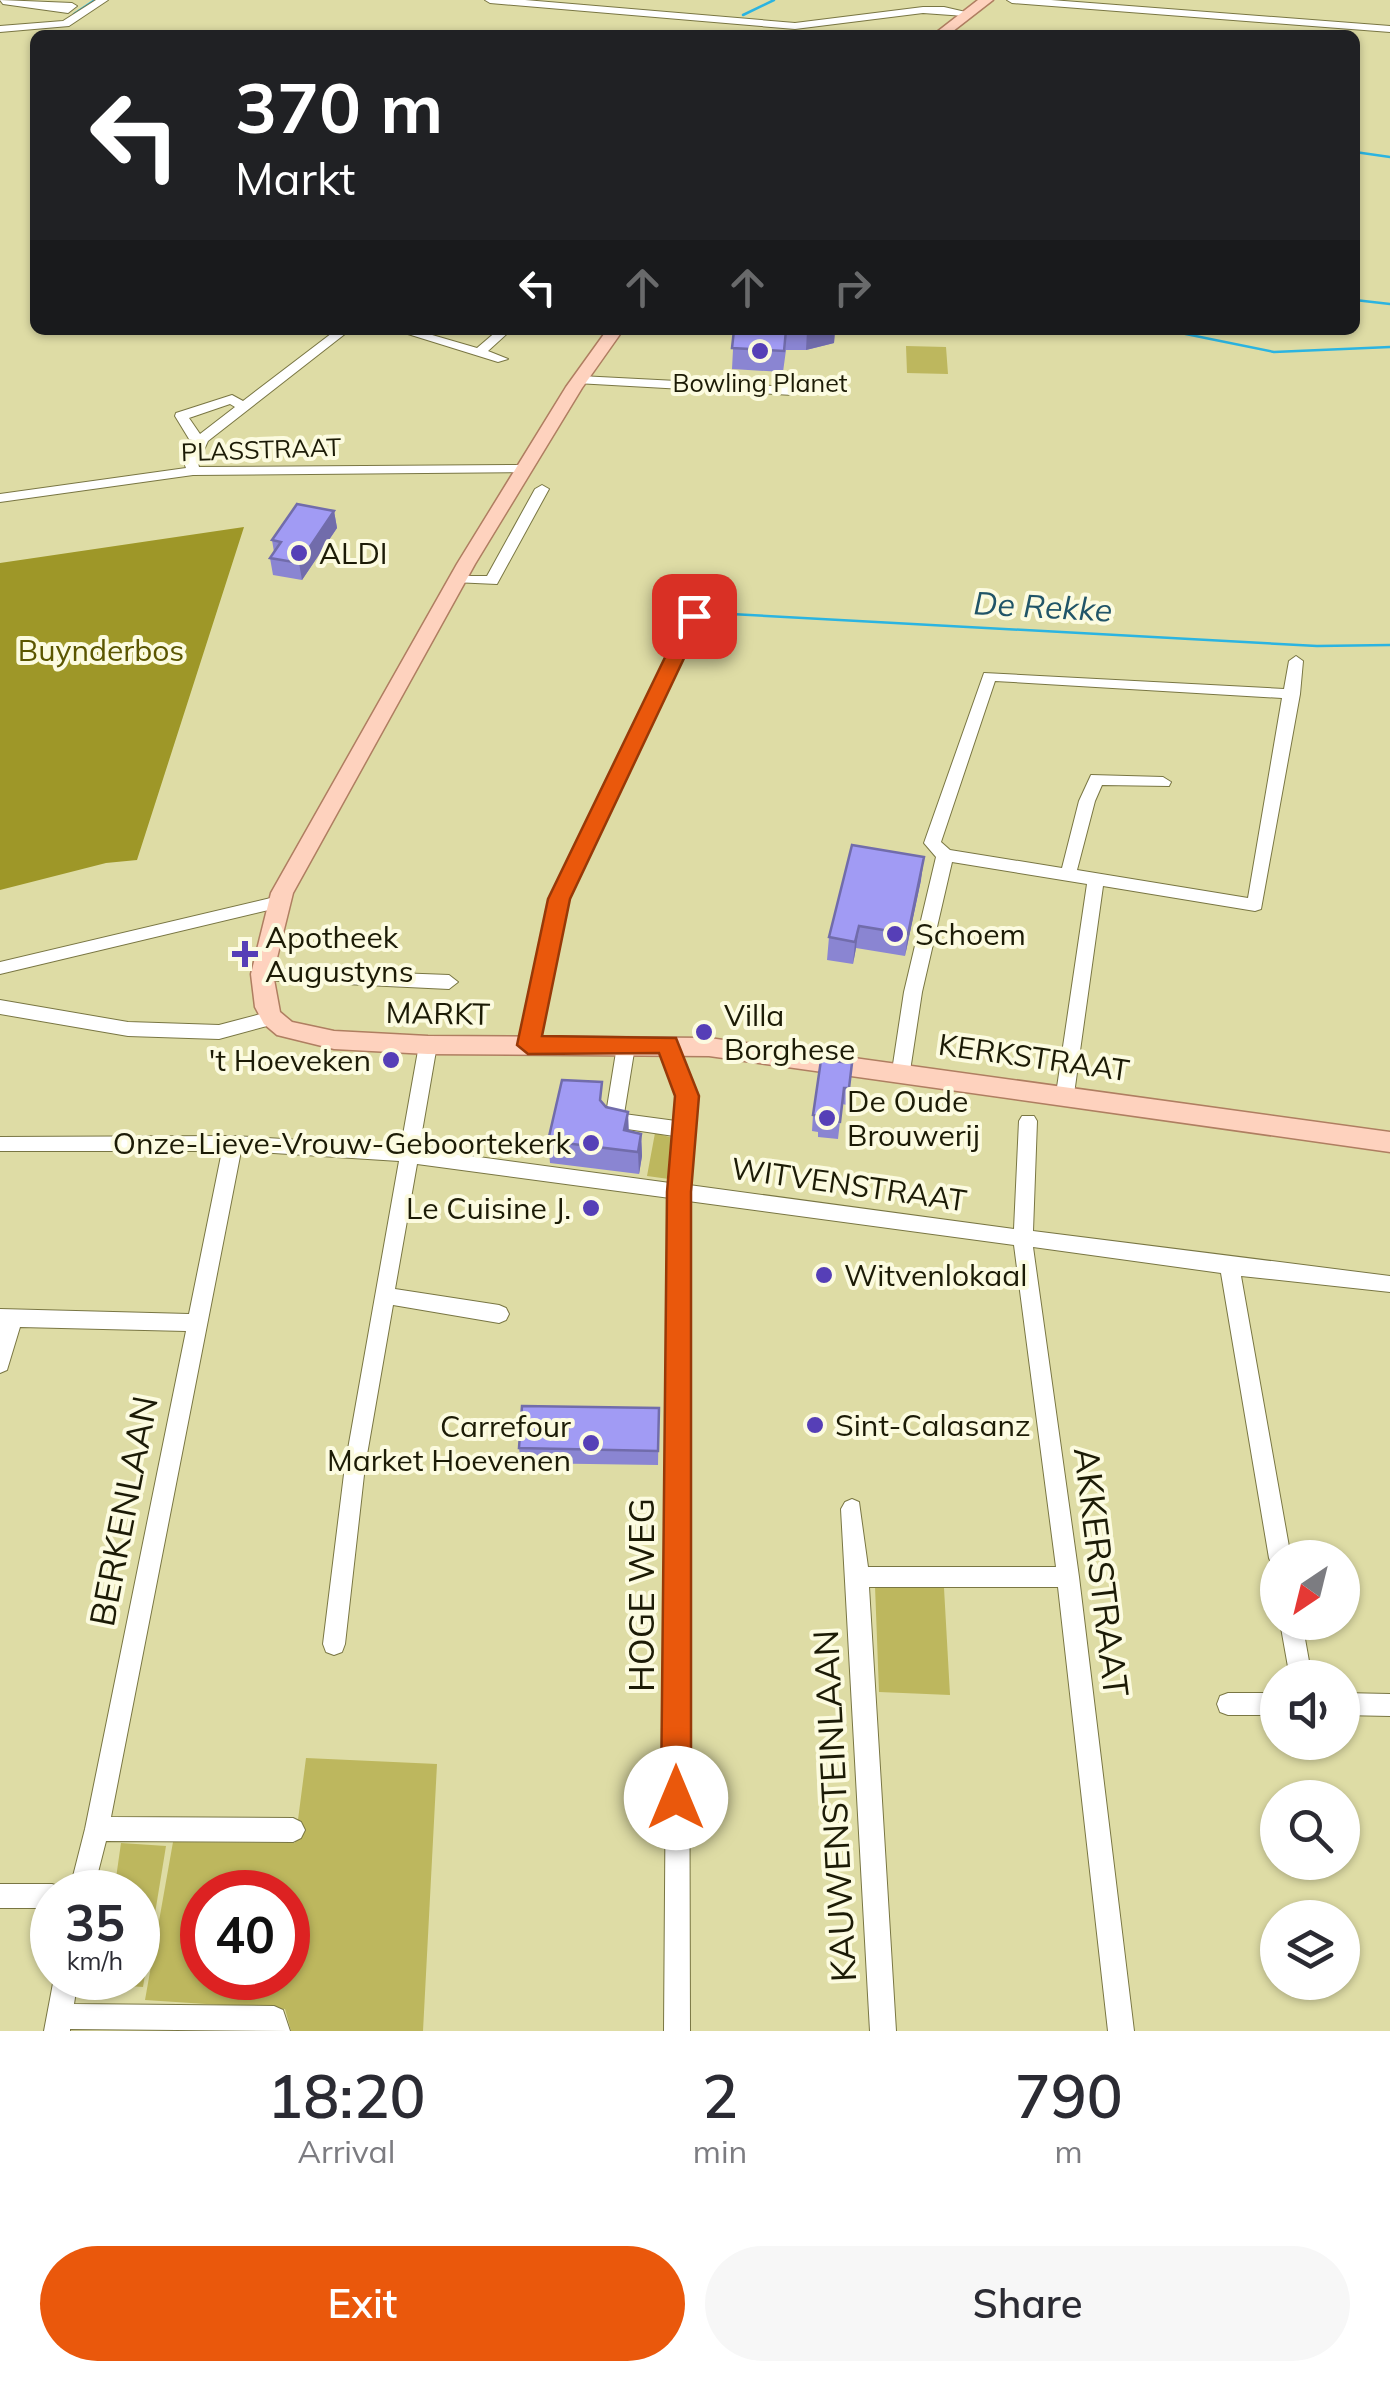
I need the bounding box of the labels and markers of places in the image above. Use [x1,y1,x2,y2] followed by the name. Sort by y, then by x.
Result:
[749,340,771,362] marker: Bowling Planet
[672,367,848,398] place label: Bowling Planet
[319,534,388,572] place label: ALDI
[288,542,310,564] marker: ALDI
[652,574,737,659] pin
[915,915,1026,953] place label: Schoem
[265,918,414,990] place label: Apotheek Augustyns
[884,923,906,945] marker: Schoem
[234,943,256,965] marker: Apotheek Augustyns
[724,996,855,1068] place label: Villa Borghese
[693,1021,715,1043] marker: Villa Borghese
[209,1041,371,1079] place label: 't Hoeveken
[380,1049,402,1071] marker: 't Hoeveken
[847,1082,980,1154] place label: De Oude Brouwerij
[816,1107,838,1129] marker: De Oude Brouwerij
[113,1124,572,1162] place label: Onze-Lieve-Vrouw-Geboortekerk
[580,1132,602,1154] marker: Onze-Lieve-Vrouw-Geboortekerk
[406,1189,571,1227] place label: Le Cuisine J.
[580,1197,602,1219] marker: Le Cuisine J.
[844,1256,1028,1294] place label: Witvenlokaal
[813,1264,835,1286] marker: Witvenlokaal
[835,1406,1031,1444] place label: Sint-Calasanz
[327,1407,571,1479] place label: Carrefour Market Hoevenen
[804,1414,826,1436] marker: Sint-Calasanz
[580,1432,602,1454] marker: Carrefour Market Hoevenen

